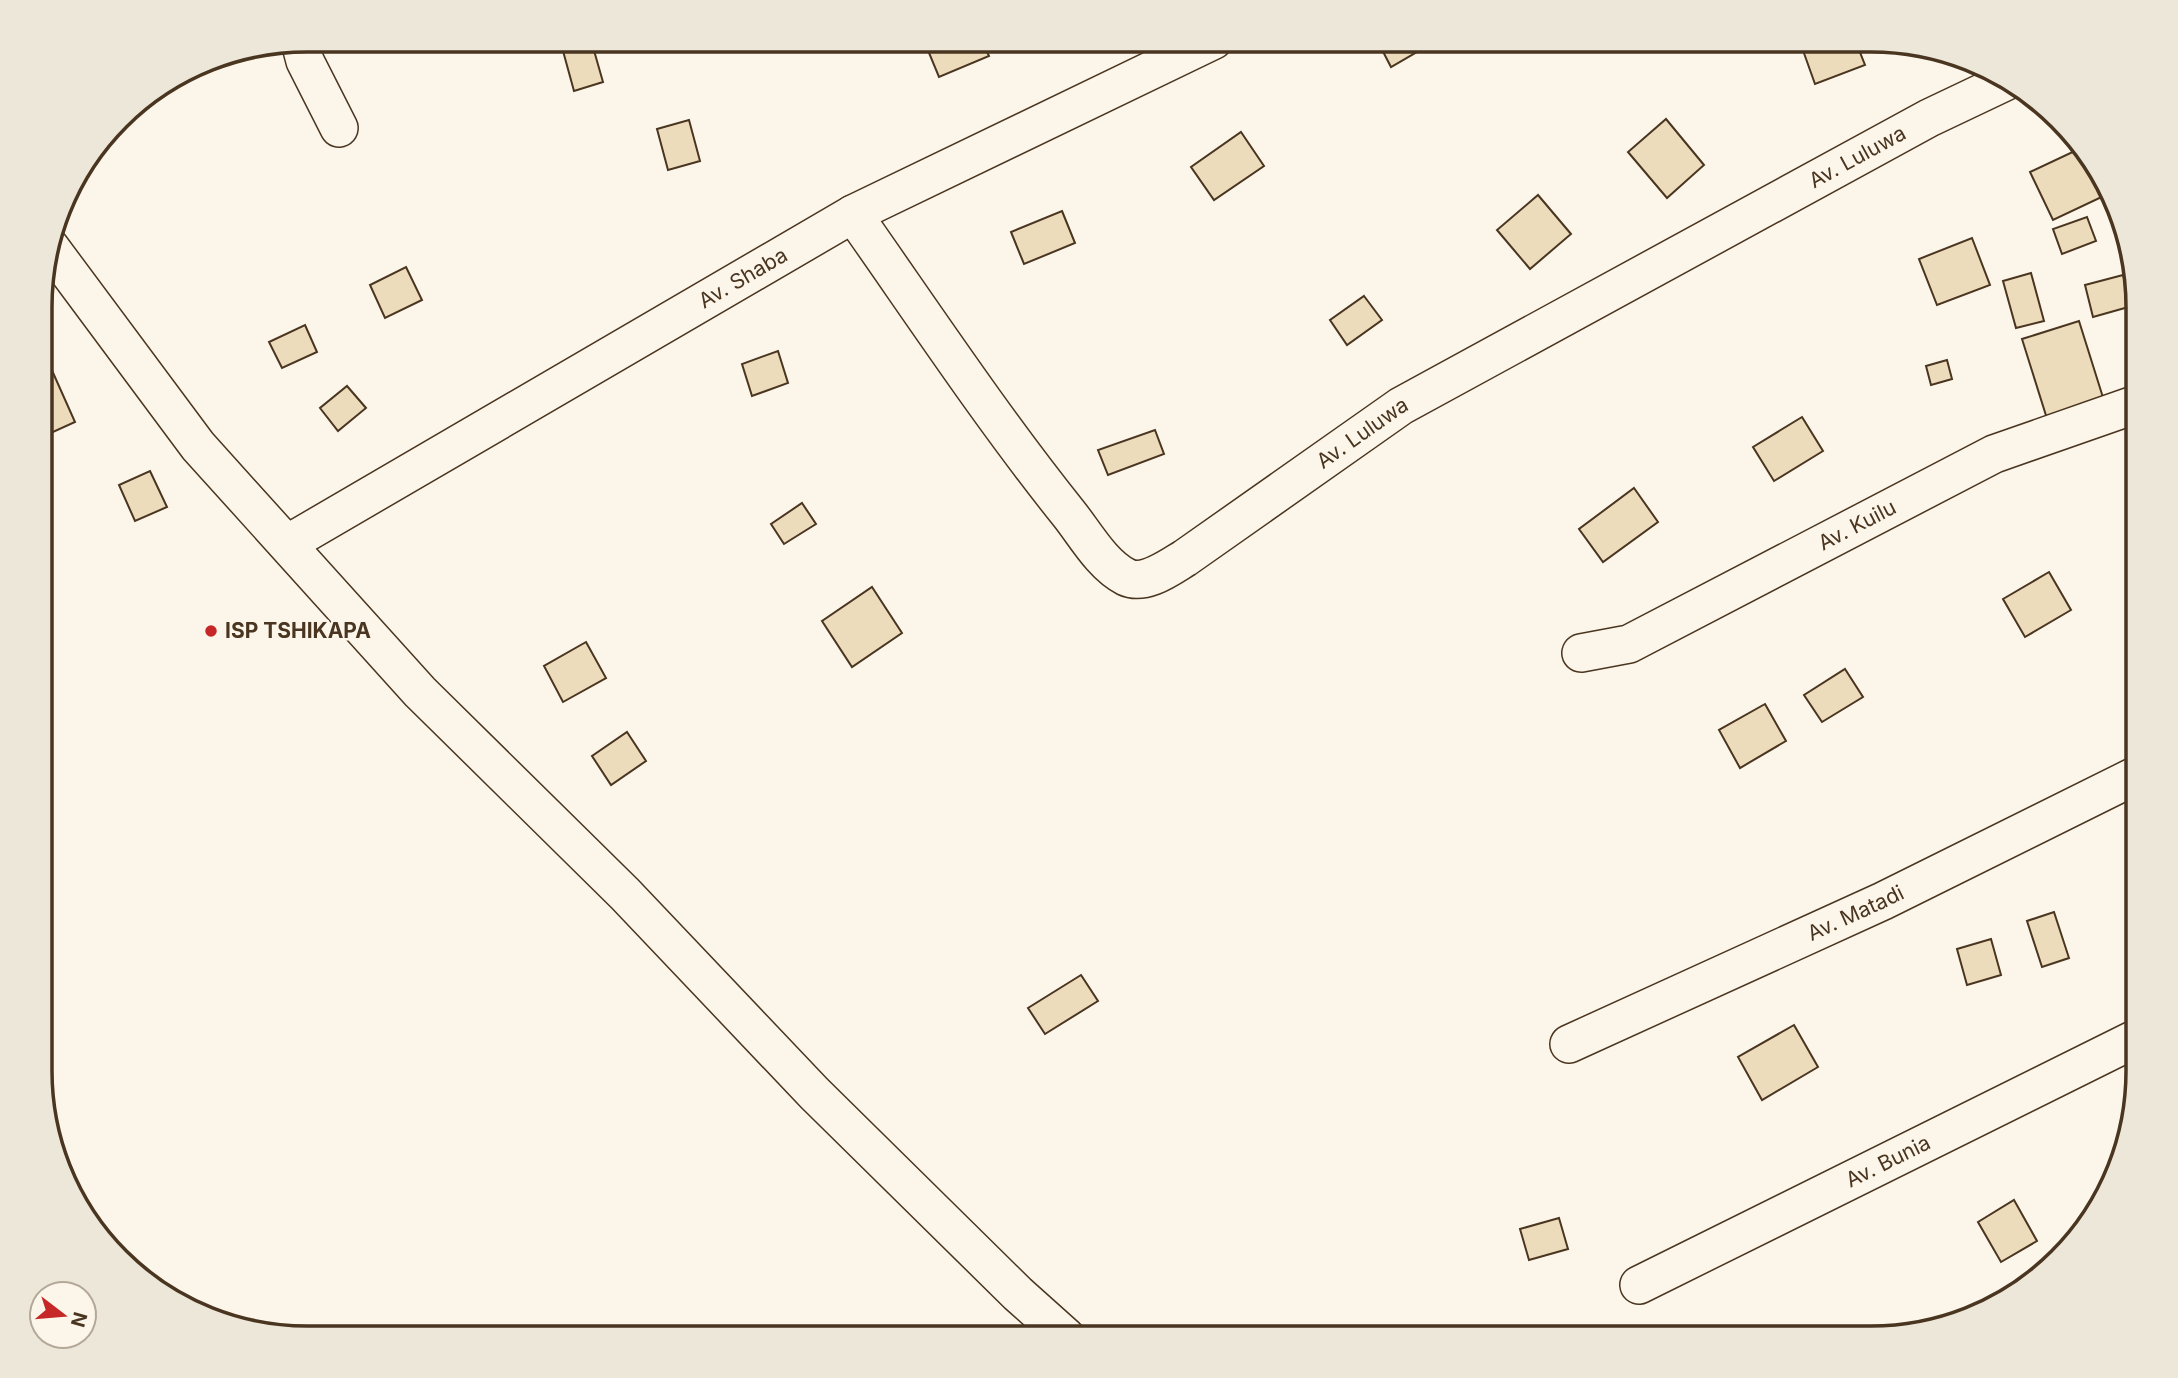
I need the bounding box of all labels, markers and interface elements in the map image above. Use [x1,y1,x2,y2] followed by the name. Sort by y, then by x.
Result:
[1804,120,1910,193] street label: Av. Luluwa
[694,242,792,313] street label: Av. Shaba
[1311,392,1412,474] street label: Av. Luluwa
[1814,494,1900,555] street label: Av. Kuilu
[225,618,371,643] place label: ISP TSHIKAPA
[203,623,219,639] marker: ISP TSHIKAPA
[1803,880,1908,946] street label: Av. Matadi
[1841,1130,1934,1193] street label: Av. Bunia
[28,1280,98,1350] north arrow
[66,1309,92,1330] text: N

